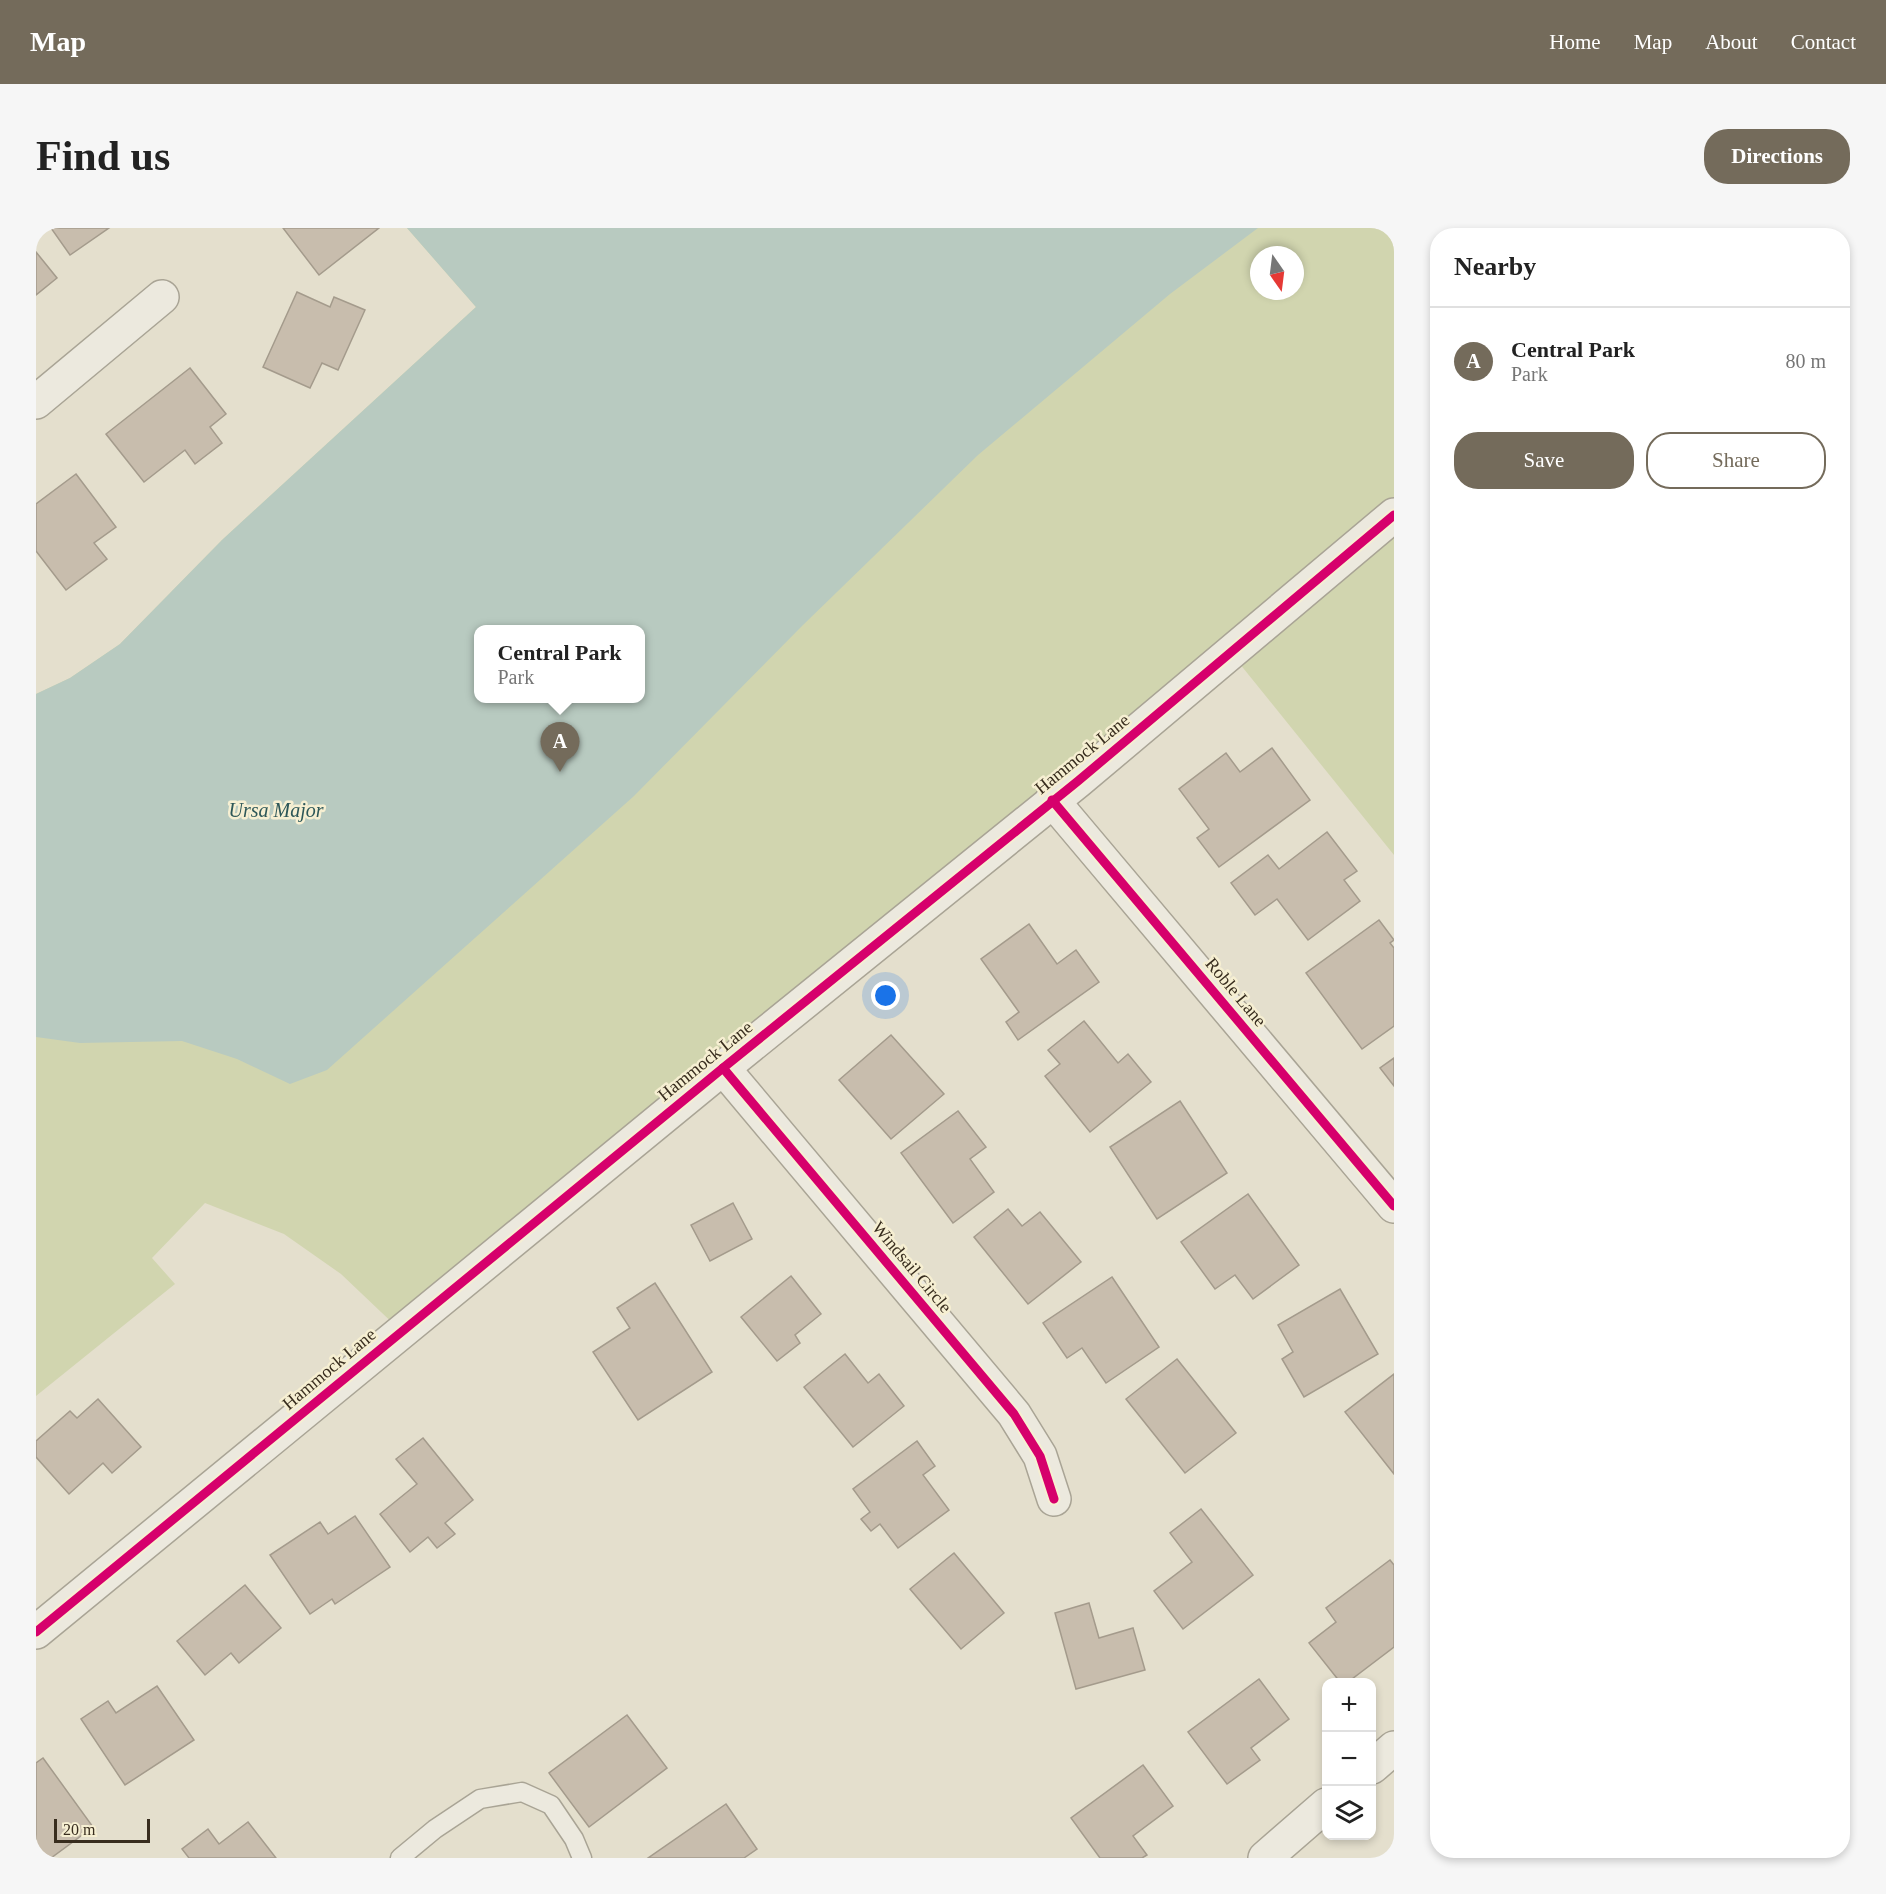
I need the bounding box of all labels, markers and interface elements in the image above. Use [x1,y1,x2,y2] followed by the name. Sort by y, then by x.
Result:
[30,26,86,57] text: Map
[1549,30,1601,54] text: Home
[1634,30,1672,54] text: Map
[1705,30,1758,54] text: About
[1791,30,1856,54] text: Contact
[1704,129,1850,184] button: Directions
[36,133,170,179] text: Find us
[1250,246,1304,300] north arrow
[1454,252,1536,281] text: Nearby
[1511,337,1635,362] text: Central Park
[1466,350,1481,372] text: A
[1785,350,1826,372] text: 80 m
[1511,363,1548,385] text: Park
[1454,432,1634,489] button: Save
[1646,432,1826,489] button: Share
[474,625,645,703] popup
[497,640,622,665] text: Central Park
[497,666,534,688] text: Park
[1031,710,1133,798] street label: Hammock Lane
[540,722,580,772] pin: A
[228,799,324,822] water label: Ursa Major
[1202,954,1270,1030] street label: Roble Lane
[871,981,900,1010] your location
[654,1017,756,1105] street label: Hammock Lane
[868,1217,956,1317] street label: Windsail Circle
[278,1324,380,1414] street label: Hammock Lane
[1322,1678,1376,1840] map controls
[1322,1678,1376,1732] button: +
[1322,1732,1376,1786] button: −
[1322,1786,1376,1840] button: layers
[54,1816,150,1844] scale bar
[63,1821,95,1838] text: 20 m

